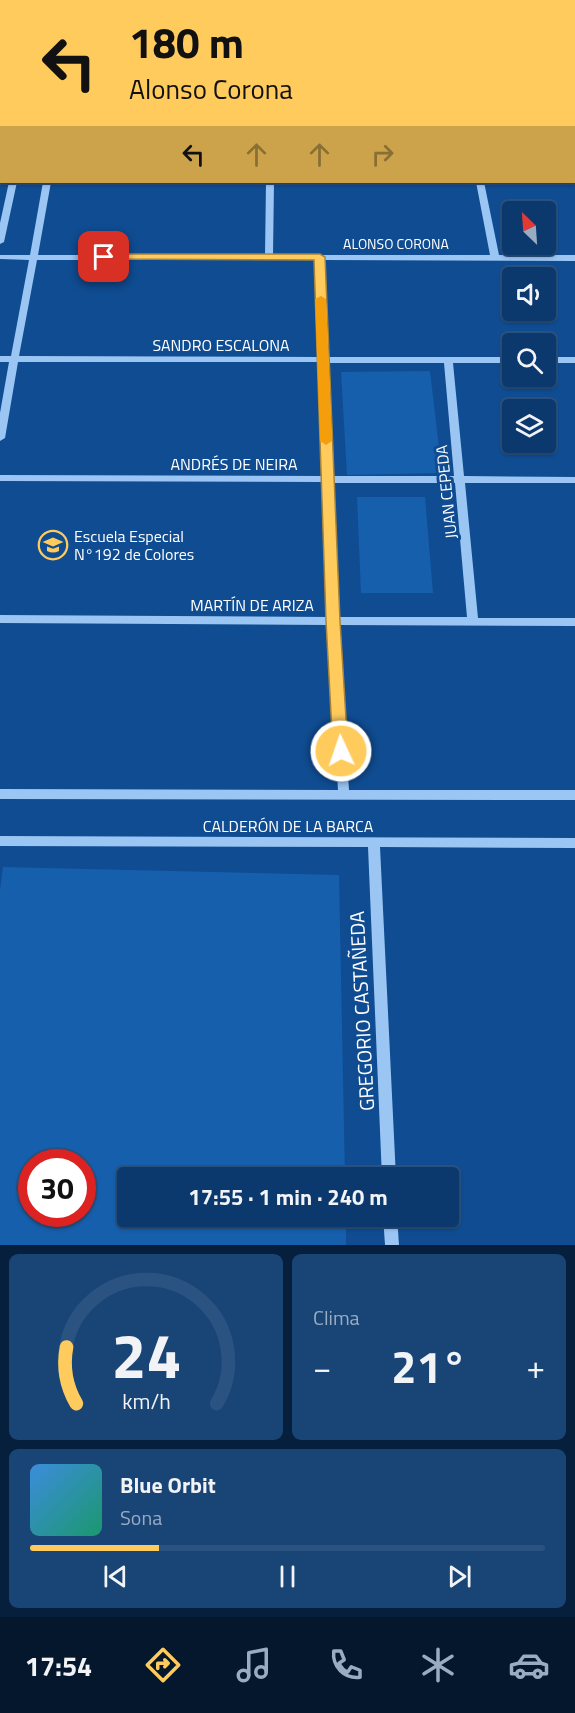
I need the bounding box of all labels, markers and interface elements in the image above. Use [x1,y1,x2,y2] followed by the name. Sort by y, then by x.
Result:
[129,10,244,74] text: 180 m
[30,24,108,102] icon: left
[129,68,293,109] text: Alonso Corona
[177,138,210,171] icon: left
[240,138,273,171] icon: ahead
[303,138,336,171] icon: ahead
[366,138,399,171] icon: right
[502,201,556,255] north arrow
[502,201,556,453] map controls
[78,231,129,282] pin
[343,233,450,254] street label: ALONSO CORONA
[87,240,120,273] icon: arrive
[502,267,556,321] button: sound
[152,333,290,357] street label: SANDRO ESCALONA
[502,333,556,387] button: search
[502,399,556,453] button: layers
[429,443,463,540] street label: JUAN CEPEDA
[170,452,298,476] street label: ANDRÉS DE NEIRA
[74,524,194,566] place label: Escuela Especial N°192 de Colores
[37,529,69,561] school or university icon: Escuela Especial N°192 de Colores
[190,593,314,617] street label: MARTÍN DE ARIZA
[309,719,373,783] position arrow
[203,814,374,838] street label: CALDERÓN DE LA BARCA
[341,910,382,1112] street label: GREGORIO CASTAÑEDA
[18,1149,96,1227] speed limit sign: 30
[188,1180,388,1214] text: 17:55 · 1 min · 240 m
[313,1302,360,1333] text: Clima
[111,1307,181,1402] text: 24
[391,1332,467,1400] text: 21°
[313,1342,331,1392] text: −
[527,1342,545,1392] text: +
[122,1385,170,1417] text: km/h
[120,1468,216,1502] text: Blue Orbit
[120,1502,162,1533] text: Sona
[99,1560,132,1593] icon: previous
[271,1560,304,1593] icon: pause
[443,1560,476,1593] icon: next
[142,1644,184,1686] icon: directions
[233,1644,275,1686] icon: music
[325,1644,367,1686] icon: phone
[417,1644,459,1686] icon: climate
[508,1644,550,1686] icon: car
[25,1645,92,1686] text: 17:54

